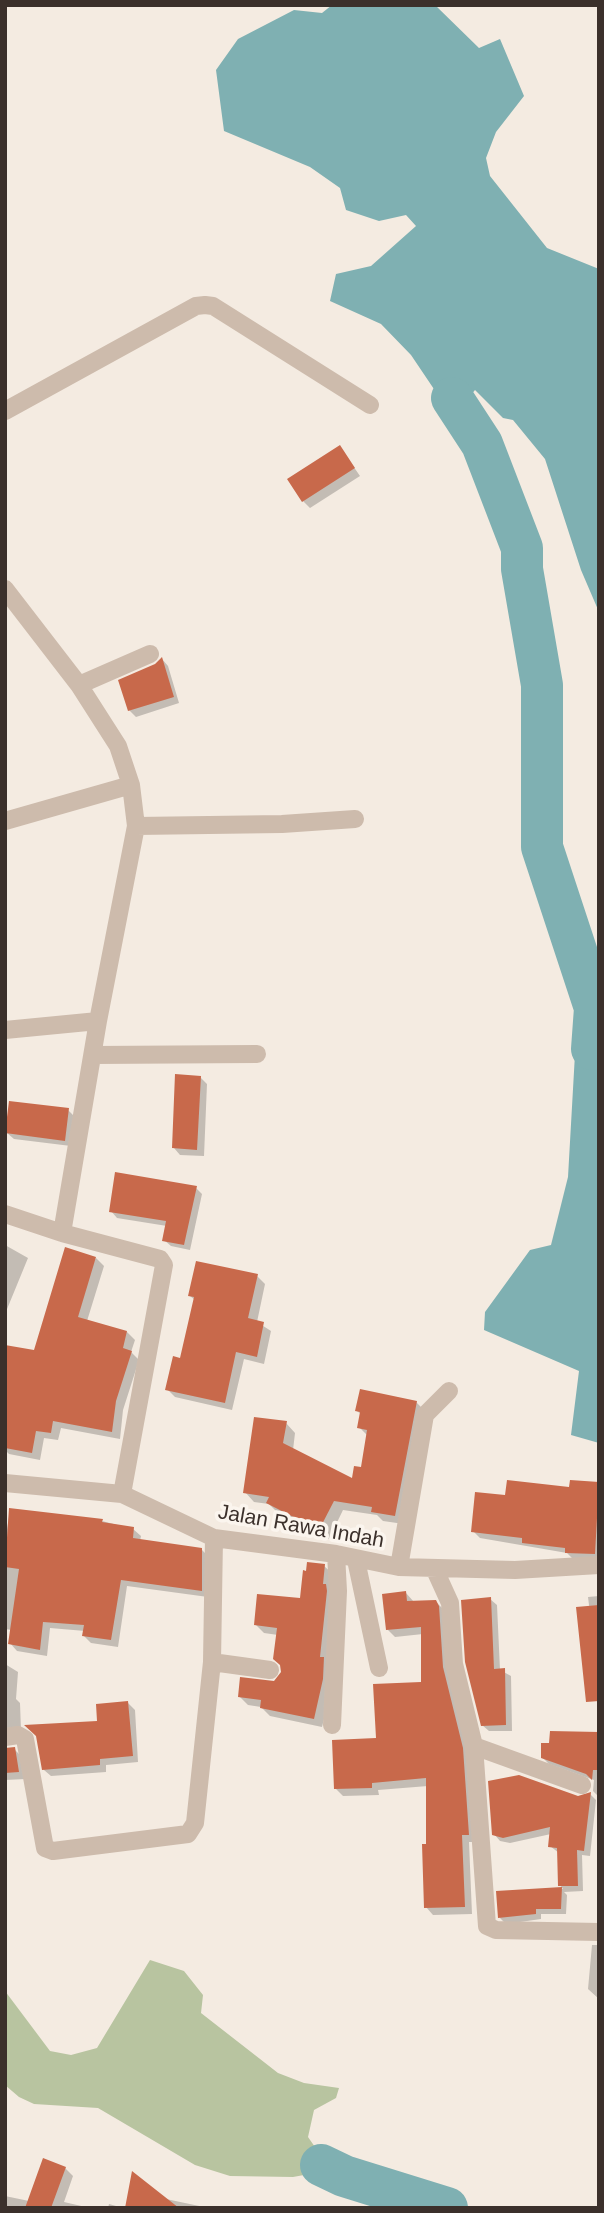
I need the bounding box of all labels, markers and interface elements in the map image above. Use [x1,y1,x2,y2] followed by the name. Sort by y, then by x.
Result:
[216,1500,386,1554] street label: Jalan Rawa Indah

